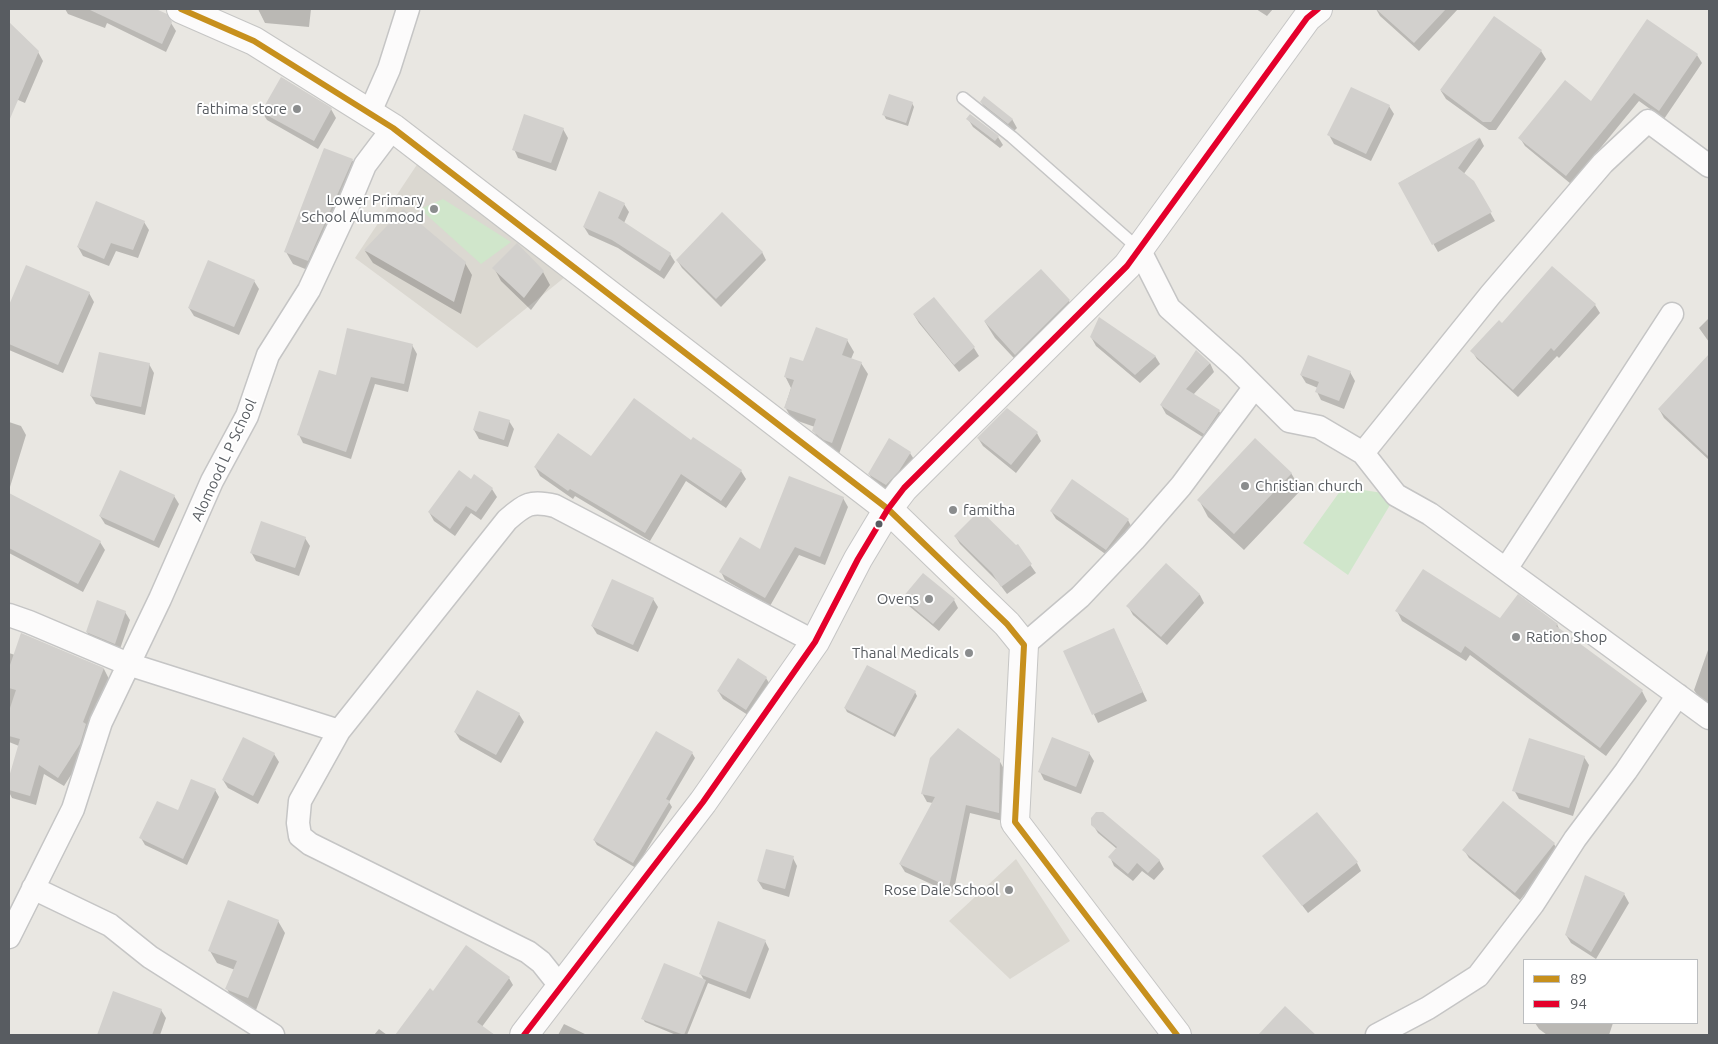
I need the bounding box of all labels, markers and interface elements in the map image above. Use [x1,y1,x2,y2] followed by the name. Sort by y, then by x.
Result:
[196,100,287,118] place label: fathima store
[291,103,303,115] marker: fathima store
[301,191,424,226] place label: Lower Primary School Alummood
[428,203,440,215] marker: Lower Primary School Alummood
[188,396,260,524] street label: Alomood L P School
[1255,477,1363,495] place label: Christian church
[1239,480,1251,492] marker: Christian church
[963,501,1015,519] place label: famitha
[947,504,959,516] marker: famitha
[874,519,884,529] unlabelled marker
[877,590,919,608] place label: Ovens
[923,593,935,605] marker: Ovens
[1526,628,1607,646] place label: Ration Shop
[1510,631,1522,643] marker: Ration Shop
[852,644,959,662] place label: Thanal Medicals
[963,647,975,659] marker: Thanal Medicals
[884,881,999,899] place label: Rose Dale School
[1003,884,1015,896] marker: Rose Dale School
[1523,959,1698,1024] legend
[1570,970,1587,987] text: 89
[1570,995,1587,1012] text: 94

